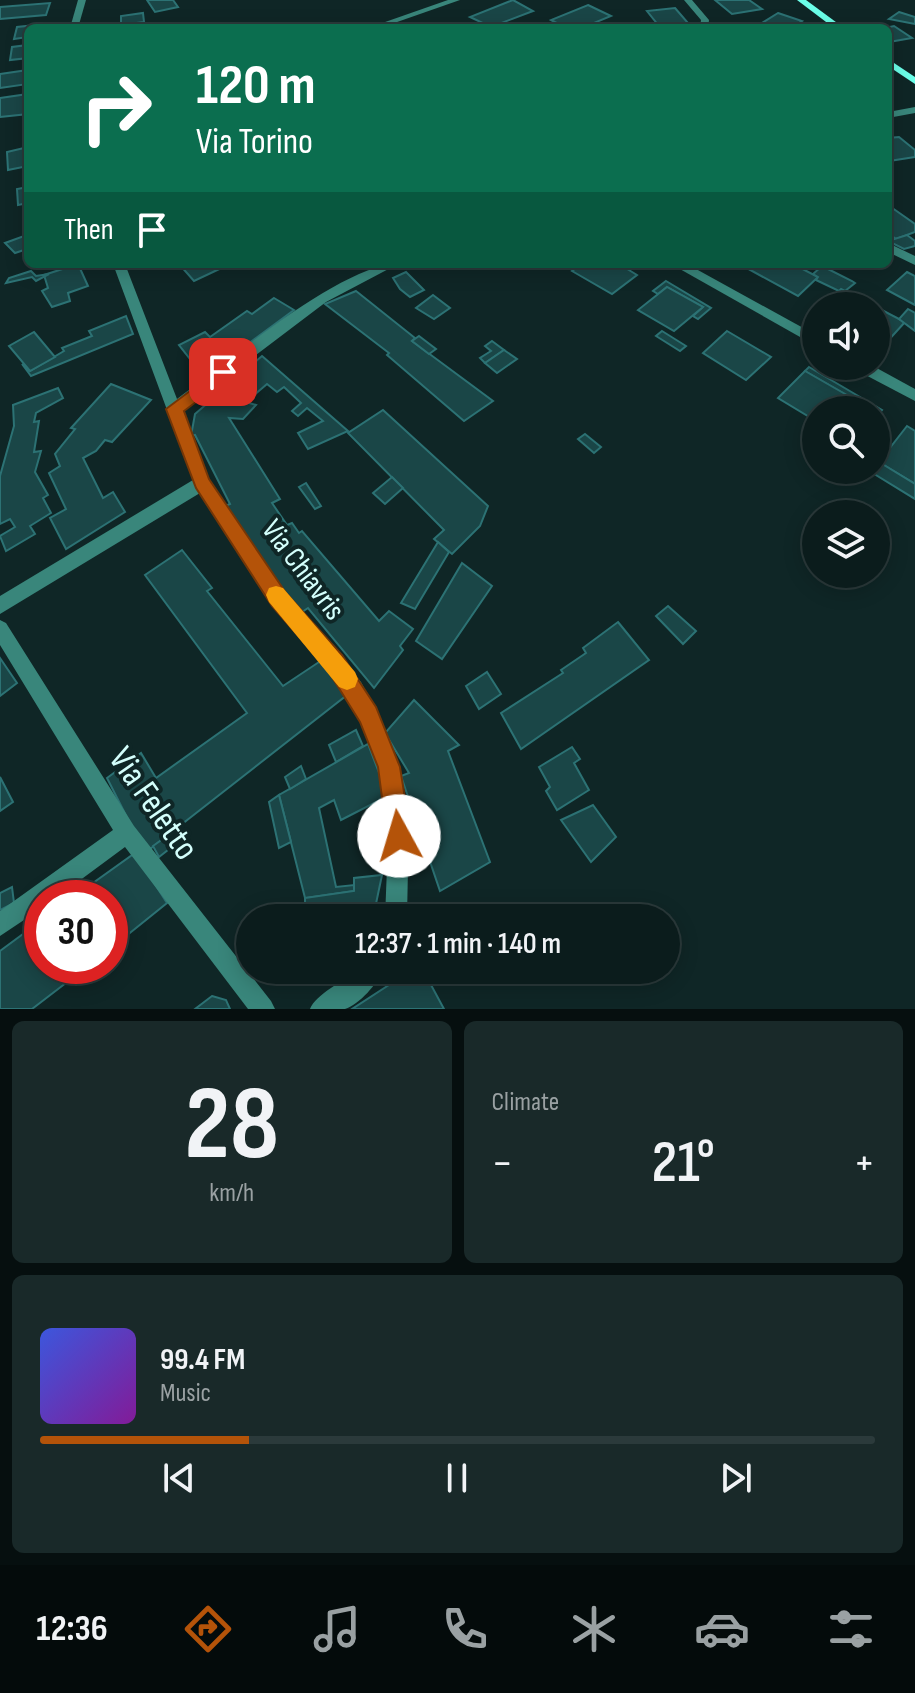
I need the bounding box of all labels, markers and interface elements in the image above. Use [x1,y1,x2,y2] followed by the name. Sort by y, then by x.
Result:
[196,53,316,120] text: 120 m
[64,56,168,160] icon: right
[196,121,313,164] text: Via Torino
[130,208,174,252] icon: arrive
[64,212,114,248] text: Then
[802,292,890,588] map controls
[802,292,890,380] button: sound
[189,338,257,406] pin
[201,350,245,394] icon: arrive
[802,396,890,484] button: search
[802,500,890,588] button: layers
[254,513,352,627] street label: Via Chiavris
[99,739,207,869] street label: Via Feletto
[357,794,441,878] position arrow
[24,880,128,984] speed limit sign: 30
[355,926,561,962] text: 12:37 · 1 min · 140 m
[184,1063,279,1188] text: 28
[492,1087,559,1118] text: Climate
[652,1127,715,1199] text: 21°
[492,1137,513,1190] text: −
[853,1137,875,1190] text: +
[209,1178,254,1209] text: km/h
[160,1342,245,1378] text: 99.4 FM
[160,1378,211,1409] text: Music
[157,1456,201,1500] icon: previous
[435,1456,479,1500] icon: pause
[714,1456,758,1500] icon: next
[180,1601,236,1657] icon: directions
[309,1601,365,1657] icon: music
[437,1601,493,1657] icon: phone
[566,1601,622,1657] icon: climate
[694,1601,750,1657] icon: car
[823,1601,879,1657] icon: filters
[36,1608,108,1651] text: 12:36

